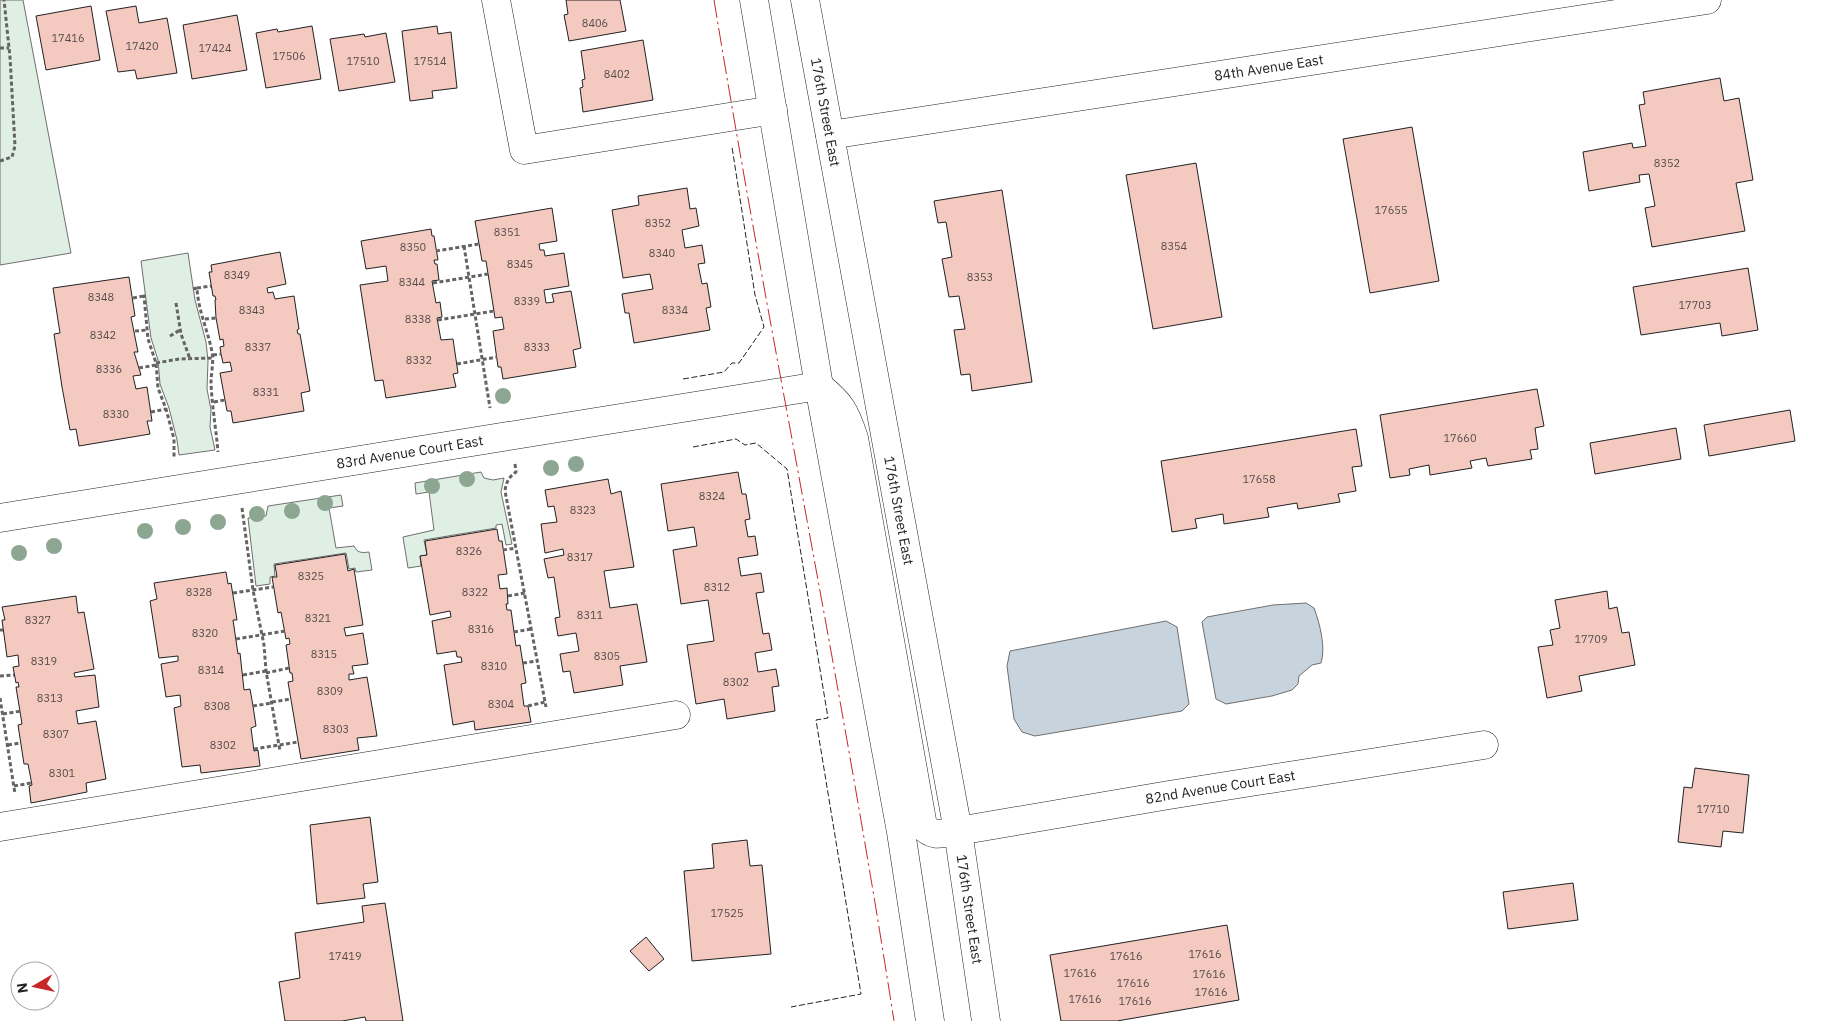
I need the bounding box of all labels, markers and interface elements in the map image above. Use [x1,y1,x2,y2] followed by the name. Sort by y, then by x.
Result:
[582,16,608,30] house number: 8406
[52,31,85,45] house number: 17416
[126,39,159,53] house number: 17420
[199,41,232,55] house number: 17424
[273,49,306,63] house number: 17506
[1213,50,1325,85] street label: 84th Avenue East
[347,54,380,68] house number: 17510
[414,54,447,68] house number: 17514
[807,56,845,168] street label: 176th Street East
[604,67,630,81] house number: 8402
[1654,156,1680,170] house number: 8352
[1375,203,1408,217] house number: 17655
[645,216,671,230] house number: 8352
[494,225,521,239] house number: 8351
[1161,239,1188,253] house number: 8354
[400,240,426,254] house number: 8350
[649,246,675,260] house number: 8340
[507,257,533,271] house number: 8345
[224,268,250,282] house number: 8349
[967,270,993,284] house number: 8353
[399,275,426,289] house number: 8344
[88,290,114,304] house number: 8348
[514,294,540,308] house number: 8339
[1679,298,1712,312] house number: 17703
[239,303,265,317] house number: 8343
[662,303,689,317] house number: 8334
[405,312,431,326] house number: 8338
[90,328,116,342] house number: 8342
[245,340,271,354] house number: 8337
[524,340,550,354] house number: 8333
[406,353,432,367] house number: 8332
[96,362,122,376] house number: 8336
[253,385,280,399] house number: 8331
[103,407,129,421] house number: 8330
[335,431,485,473] street label: 83rd Avenue Court East
[1444,431,1477,445] house number: 17660
[880,454,918,566] street label: 176th Street East
[1243,472,1276,486] house number: 17658
[699,489,726,503] house number: 8324
[570,503,596,517] house number: 8323
[456,544,482,558] house number: 8326
[567,550,593,564] house number: 8317
[298,569,324,583] house number: 8325
[704,580,730,594] house number: 8312
[186,585,212,599] house number: 8328
[462,585,488,599] house number: 8322
[577,608,604,622] house number: 8311
[305,611,332,625] house number: 8321
[25,613,51,627] house number: 8327
[468,622,494,636] house number: 8316
[192,626,218,640] house number: 8320
[1575,632,1608,646] house number: 17709
[311,647,337,661] house number: 8315
[594,649,620,663] house number: 8305
[31,654,57,668] house number: 8319
[481,659,507,673] house number: 8310
[198,663,225,677] house number: 8314
[723,675,749,689] house number: 8302
[317,684,343,698] house number: 8309
[37,691,63,705] house number: 8313
[488,697,515,711] house number: 8304
[204,699,230,713] house number: 8308
[323,722,349,736] house number: 8303
[43,727,69,741] house number: 8307
[210,738,236,752] house number: 8302
[49,766,76,780] house number: 8301
[1144,766,1297,808] street label: 82nd Avenue Court East
[1697,802,1730,816] house number: 17710
[953,853,986,965] street label: 176th Street East
[711,906,744,920] house number: 17525
[1189,947,1222,961] house number: 17616
[329,949,362,963] house number: 17419
[1110,949,1143,963] house number: 17616
[10,961,60,1011] north arrow
[1064,966,1097,980] house number: 17616
[1193,967,1226,981] house number: 17616
[1117,976,1150,990] house number: 17616
[12,982,32,994] text: N
[1195,985,1228,999] house number: 17616
[1069,992,1102,1006] house number: 17616
[1119,994,1152,1008] house number: 17616

